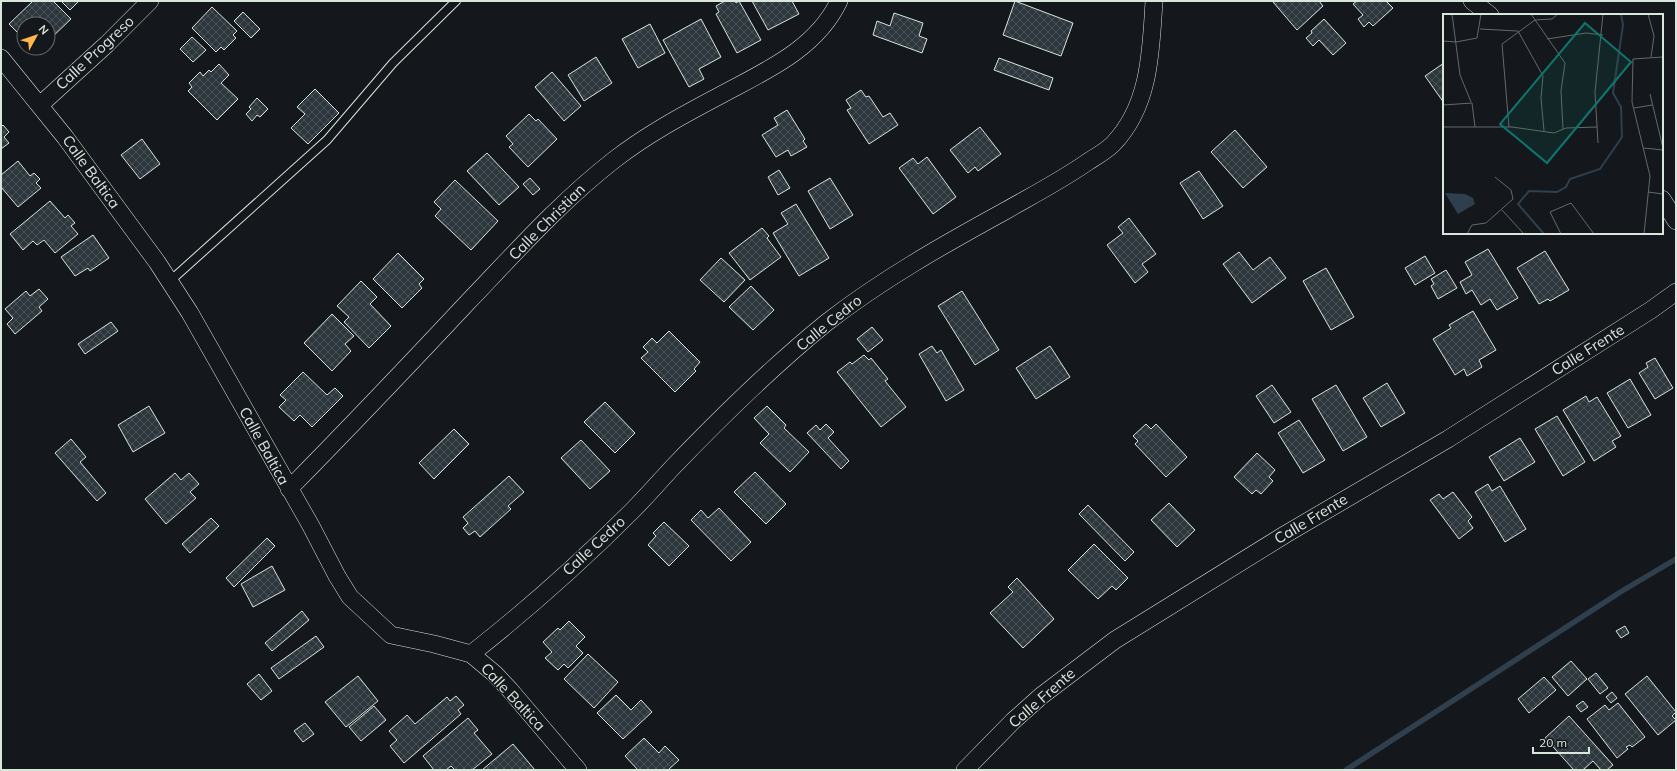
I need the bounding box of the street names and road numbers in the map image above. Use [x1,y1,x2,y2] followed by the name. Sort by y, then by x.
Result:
[51,11,138,94] street label: Calle Progreso
[58,131,124,212] street label: Calle Baltica
[504,179,589,264] street label: Calle Christian
[792,290,865,355] street label: Calle Cedro
[1548,320,1628,379] street label: Calle Frente
[235,403,294,488] street label: Calle Baltica
[1271,489,1351,548] street label: Calle Frente
[558,512,629,580] street label: Calle Cedro
[477,659,550,735] street label: Calle Baltica
[1004,664,1079,732] street label: Calle Frente

